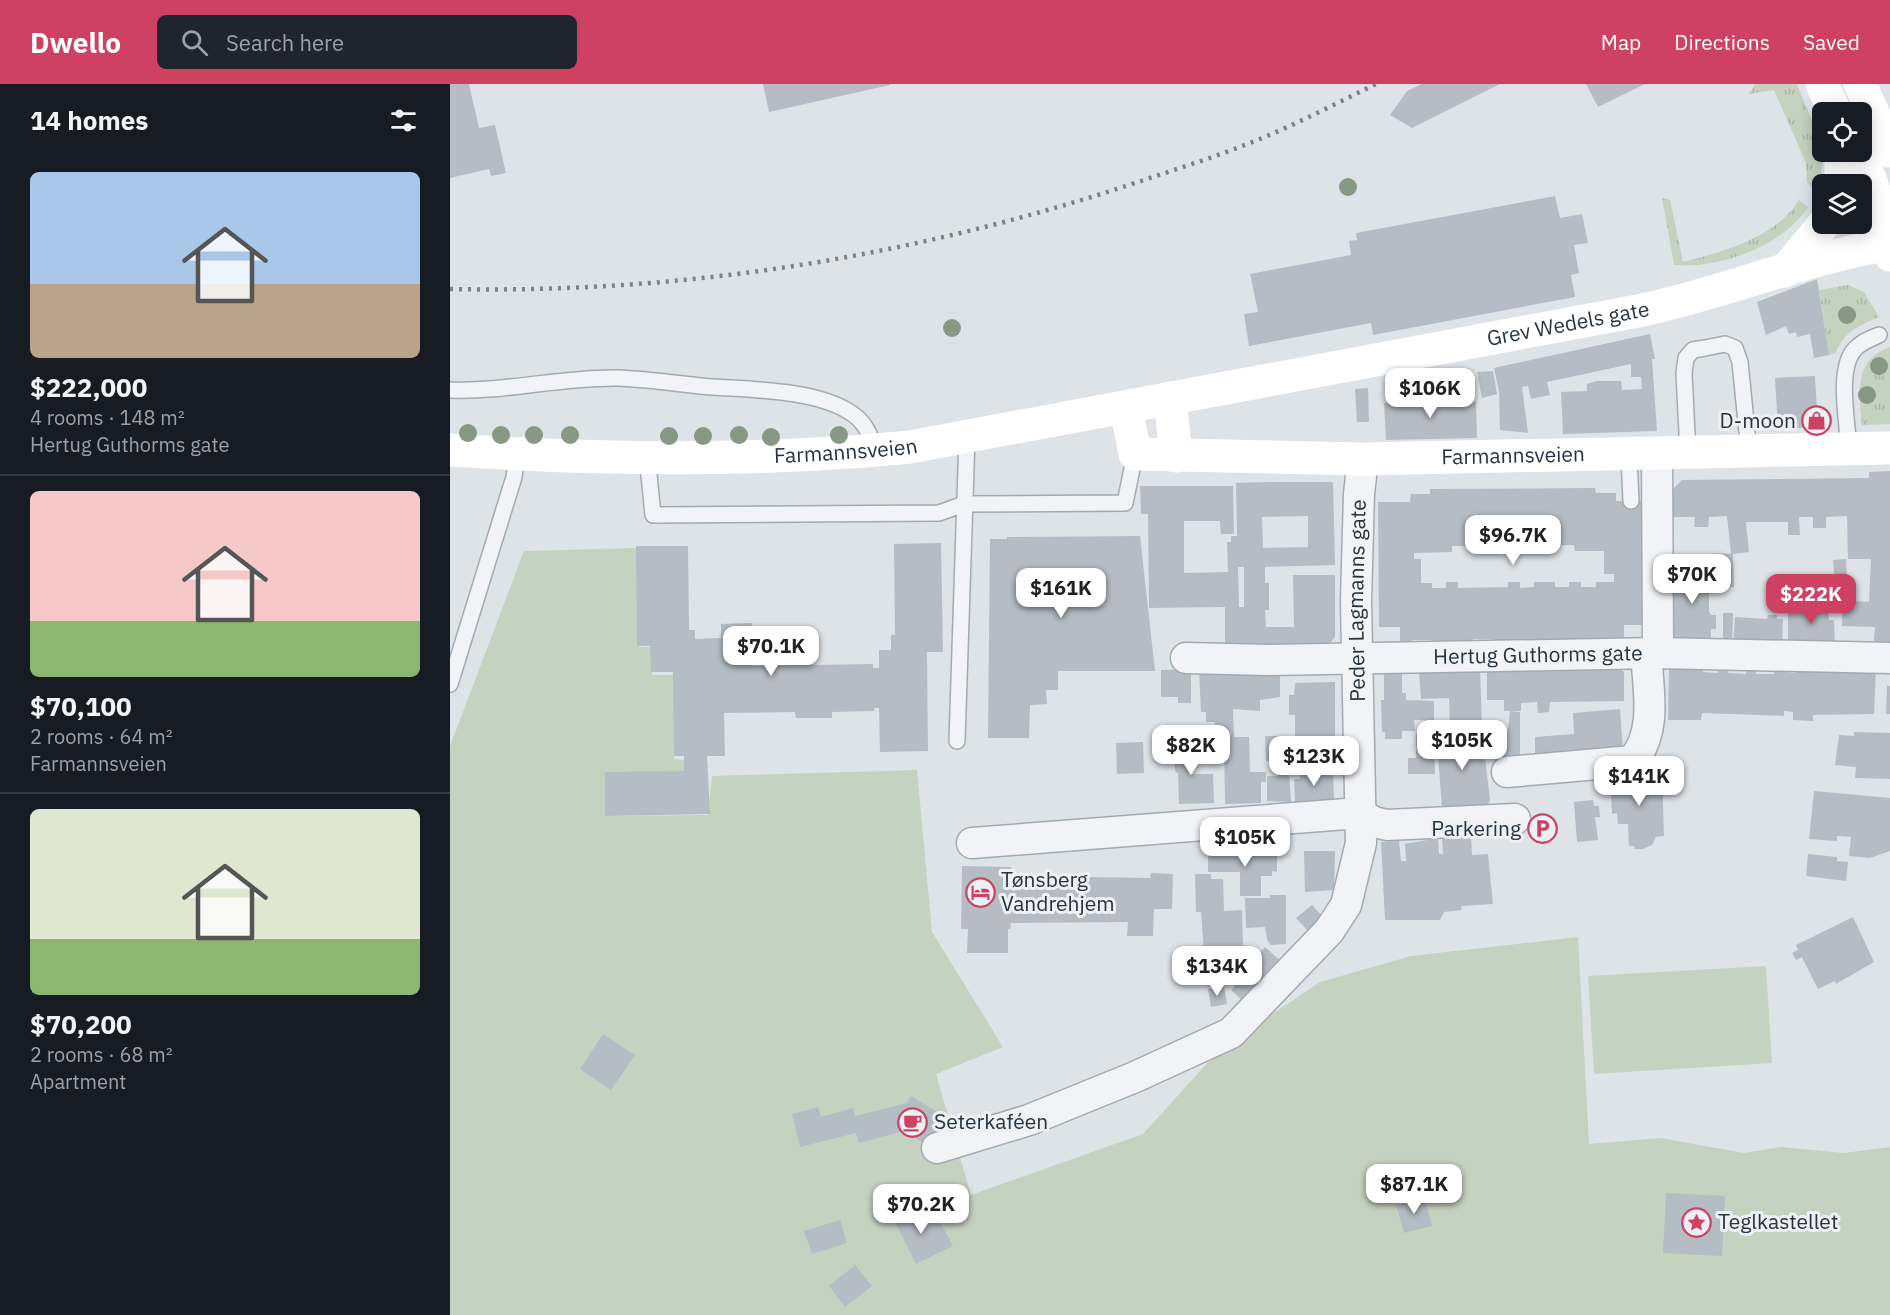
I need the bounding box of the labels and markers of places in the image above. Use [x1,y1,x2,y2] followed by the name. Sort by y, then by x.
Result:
[1388,368,1472,419] pin: $106K
[1801,405,1833,437] shop icon: D-moon
[1719,406,1796,434] place label: D-moon
[1464,515,1562,566] pin: $96.7K
[1656,554,1728,605] pin: $70K
[1019,568,1103,619] pin: $161K
[1769,574,1853,625] pin: $222K
[722,626,820,677] pin: $70.1K
[1420,720,1504,771] pin: $105K
[1155,725,1227,776] pin: $82K
[1272,736,1356,787] pin: $123K
[1597,756,1681,807] pin: $141K
[1526,813,1558,845] parking icon: Parkering
[1431,814,1521,842] place label: Parkering
[1203,817,1287,868] pin: $105K
[1001,865,1115,917] place label: Tønsberg Vandrehjem
[964,876,996,908] hotel icon: Tønsberg Vandrehjem
[1175,946,1259,997] pin: $134K
[897,1106,929,1138] cafe icon: Seterkaféen
[934,1107,1048,1135] place label: Seterkaféen
[1365,1164,1463,1215] pin: $87.1K
[872,1184,970,1235] pin: $70.2K
[1681,1206,1713,1238] place icon: Teglkastellet
[1718,1207,1838,1235] place label: Teglkastellet

